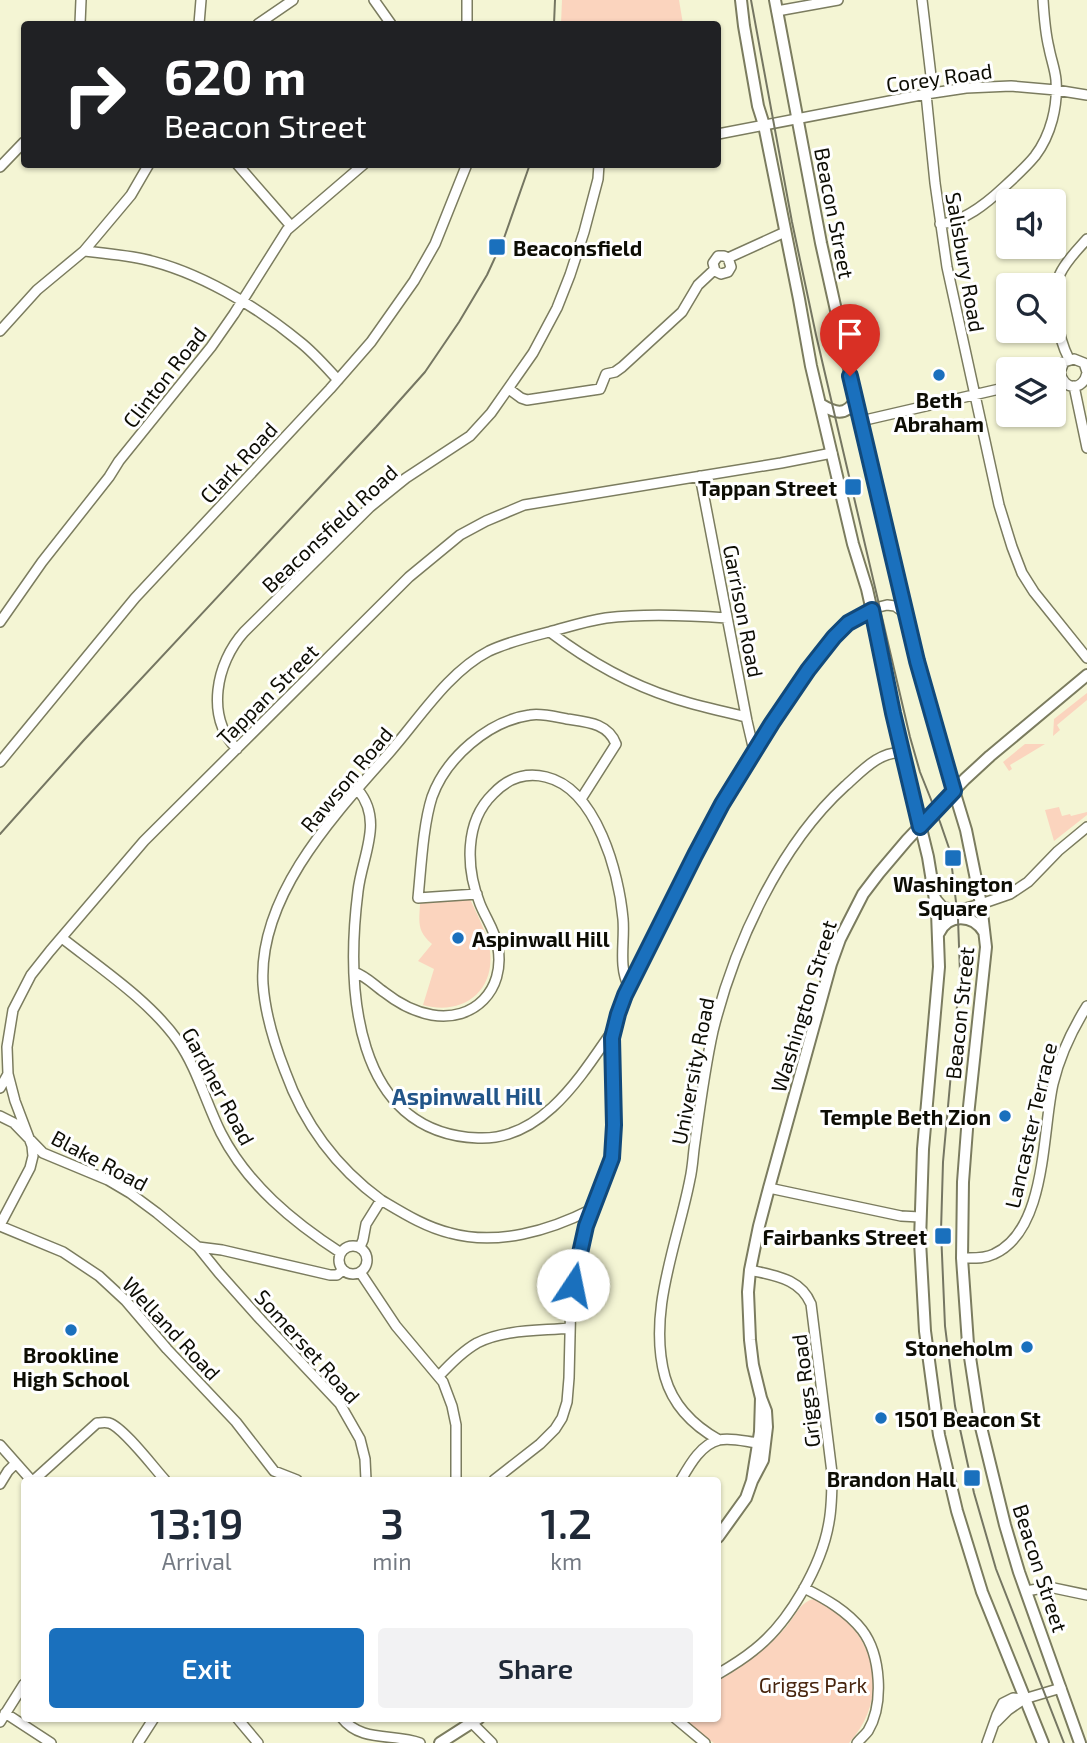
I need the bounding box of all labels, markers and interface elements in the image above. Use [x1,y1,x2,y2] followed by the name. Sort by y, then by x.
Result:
[164,46,306,105] text: 620 m
[49,49,140,140] icon: right
[884,57,994,97] street label: Corey Road
[164,106,367,144] text: Beacon Street
[810,145,860,281] street label: Beacon Street
[996,189,1066,427] map controls
[996,189,1066,259] button: sound
[941,190,991,334] street label: Salisbury Road
[513,235,642,260] place label: Beaconsfield
[487,237,507,257] marker: Beaconsfield
[996,273,1066,343] button: search
[820,304,880,376] pin
[831,315,869,353] icon: arrive
[117,322,211,432] street label: Clinton Road
[996,357,1066,427] button: layers
[931,367,947,383] marker: Beth Abraham
[894,387,984,436] place label: Beth Abraham
[194,416,282,508] street label: Clark Road
[256,459,402,597] street label: Beaconsfield Road
[698,475,837,500] place label: Tappan Street
[843,477,863,497] marker: Tappan Street
[719,543,769,679] street label: Garrison Road
[211,638,323,750] street label: Tappan Street
[295,721,397,837] street label: Rawson Road
[943,848,963,868] marker: Washington Square
[893,871,1013,920] place label: Washington Square
[765,917,841,1095] street label: Washington Street
[472,926,610,951] place label: Aspinwall Hill
[450,930,466,946] marker: Aspinwall Hill
[940,946,978,1080] street label: Beacon Street
[665,995,719,1147] street label: University Road
[178,1023,260,1149] street label: Gardner Road
[999,1040,1061,1210] street label: Lancaster Terrace
[392,1082,543,1110] district label: Aspinwall Hill
[820,1104,991,1129] place label: Temple Beth Zion
[997,1108,1013,1124] marker: Temple Beth Zion
[48,1124,152,1196] street label: Blake Road
[763,1224,927,1249] place label: Fairbanks Street
[933,1226,953,1246] marker: Fairbanks Street
[536,1248,610,1322] position arrow
[118,1271,226,1385] street label: Welland Road
[250,1284,366,1408] street label: Somerset Road
[63,1322,79,1338] marker: Brookline High School
[786,1333,824,1449] street label: Griggs Road
[905,1335,1013,1360] place label: Stoneholm
[1019,1339,1035,1355] marker: Stoneholm
[13,1342,130,1391] place label: Brookline High School
[895,1406,1041,1431] place label: 1501 Beacon St
[873,1410,889,1426] marker: 1501 Beacon St
[827,1466,956,1491] place label: Brandon Hall
[962,1468,982,1488] marker: Brandon Hall
[150,1497,243,1547] text: 13:19
[380,1497,404,1547] text: 3
[540,1497,592,1547] text: 1.2
[1009,1501,1073,1635] street label: Beacon Street
[162,1547,232,1575] text: Arrival
[372,1547,412,1575] text: min
[550,1547,582,1575] text: km
[49,1628,364,1708] button: Exit
[378,1628,693,1708] button: Share
[759,1672,868,1697] park label: Griggs Park

